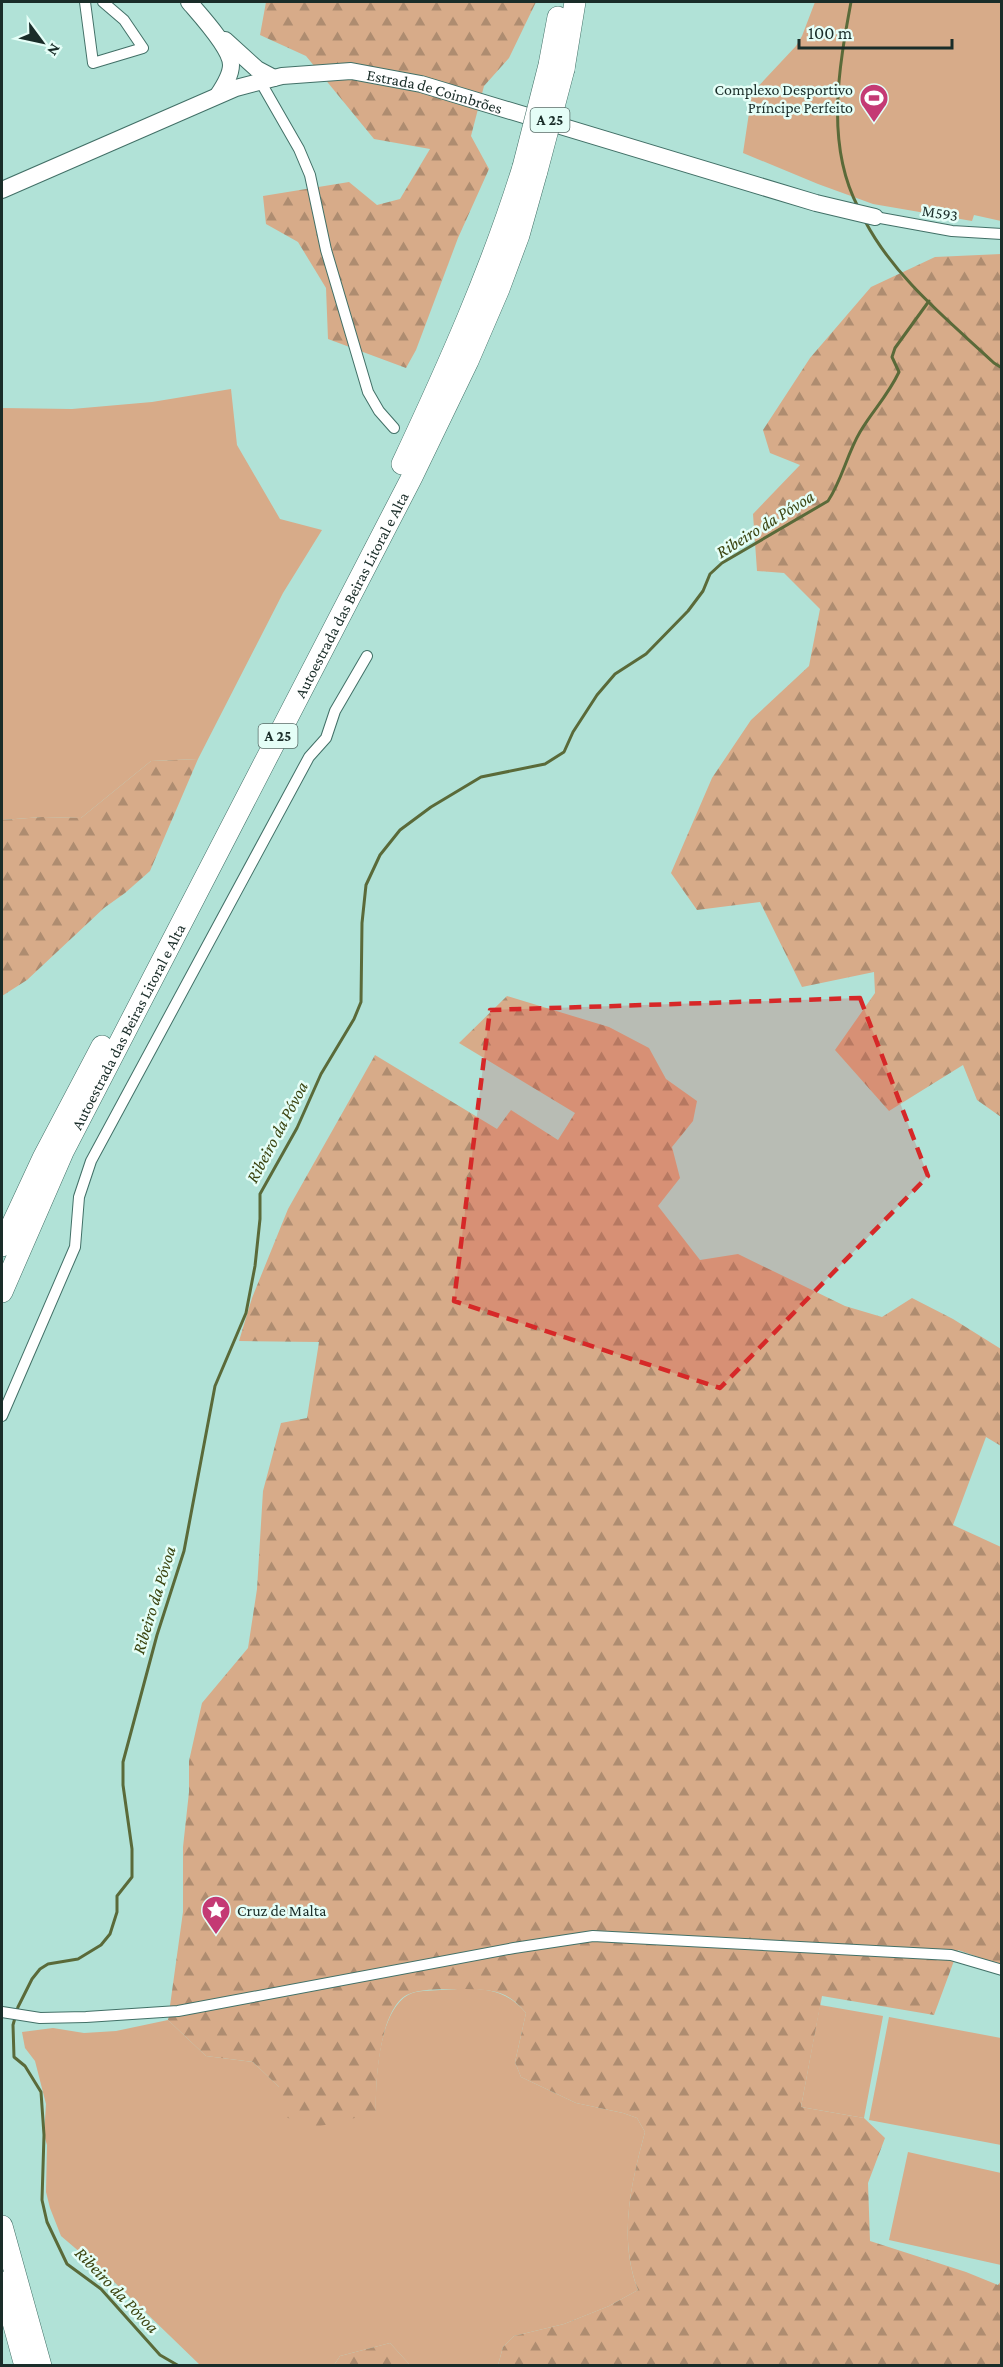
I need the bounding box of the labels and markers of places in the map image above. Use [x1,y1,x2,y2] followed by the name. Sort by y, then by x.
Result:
[715,81,853,117] place label: Complexo Desportivo Príncipe Perfeito
[858,82,890,124] sports icon: Complexo Desportivo Príncipe Perfeito
[200,1894,232,1936] place icon: Cruz de Malta
[237,1902,327,1919] place label: Cruz de Malta

